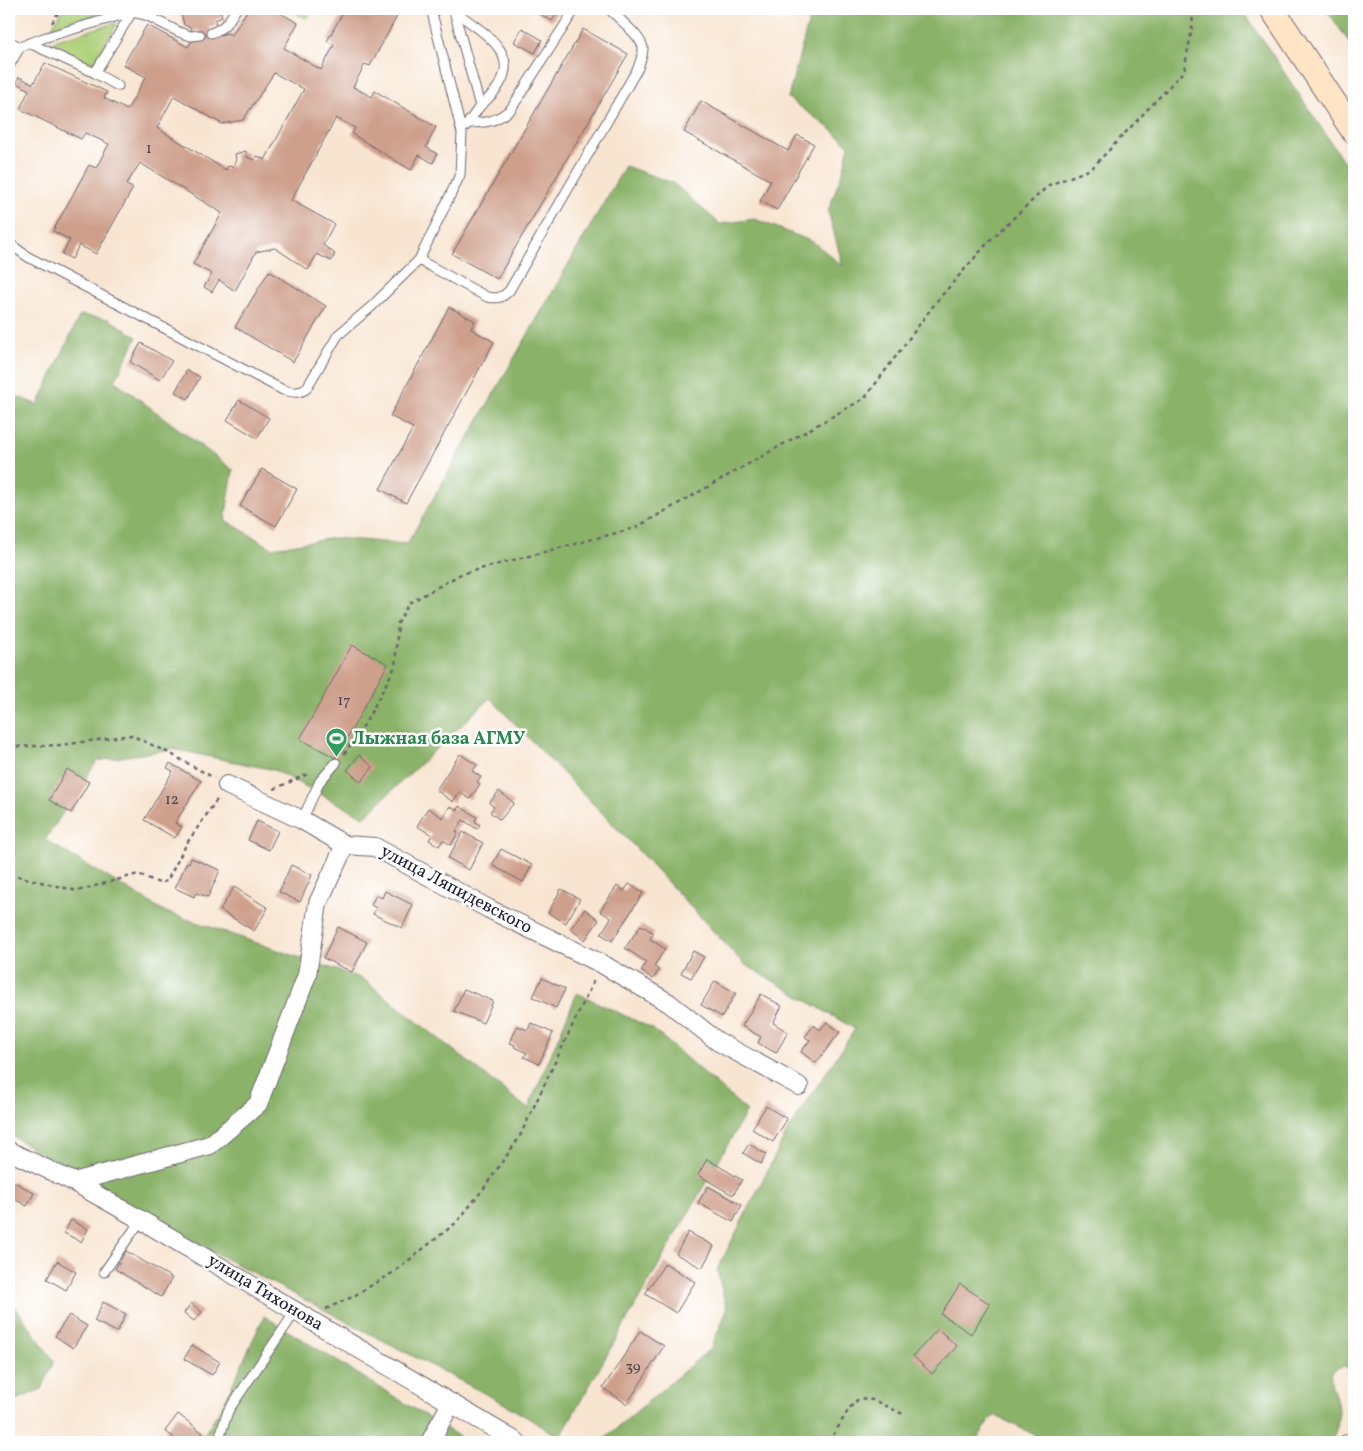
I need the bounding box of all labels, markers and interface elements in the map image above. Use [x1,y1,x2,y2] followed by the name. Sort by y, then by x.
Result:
[146,139,152,160] house number: 1
[337,691,351,712] house number: 17
[324,727,348,758] sports icon: Лыжная база АГМУ
[352,727,525,752] place label: Лыжная база АГМУ
[165,790,179,811] house number: 12
[376,839,536,941] street label: улица Ляпидевского
[202,1249,328,1338] street label: улица Тихонова
[625,1357,641,1378] house number: 39

